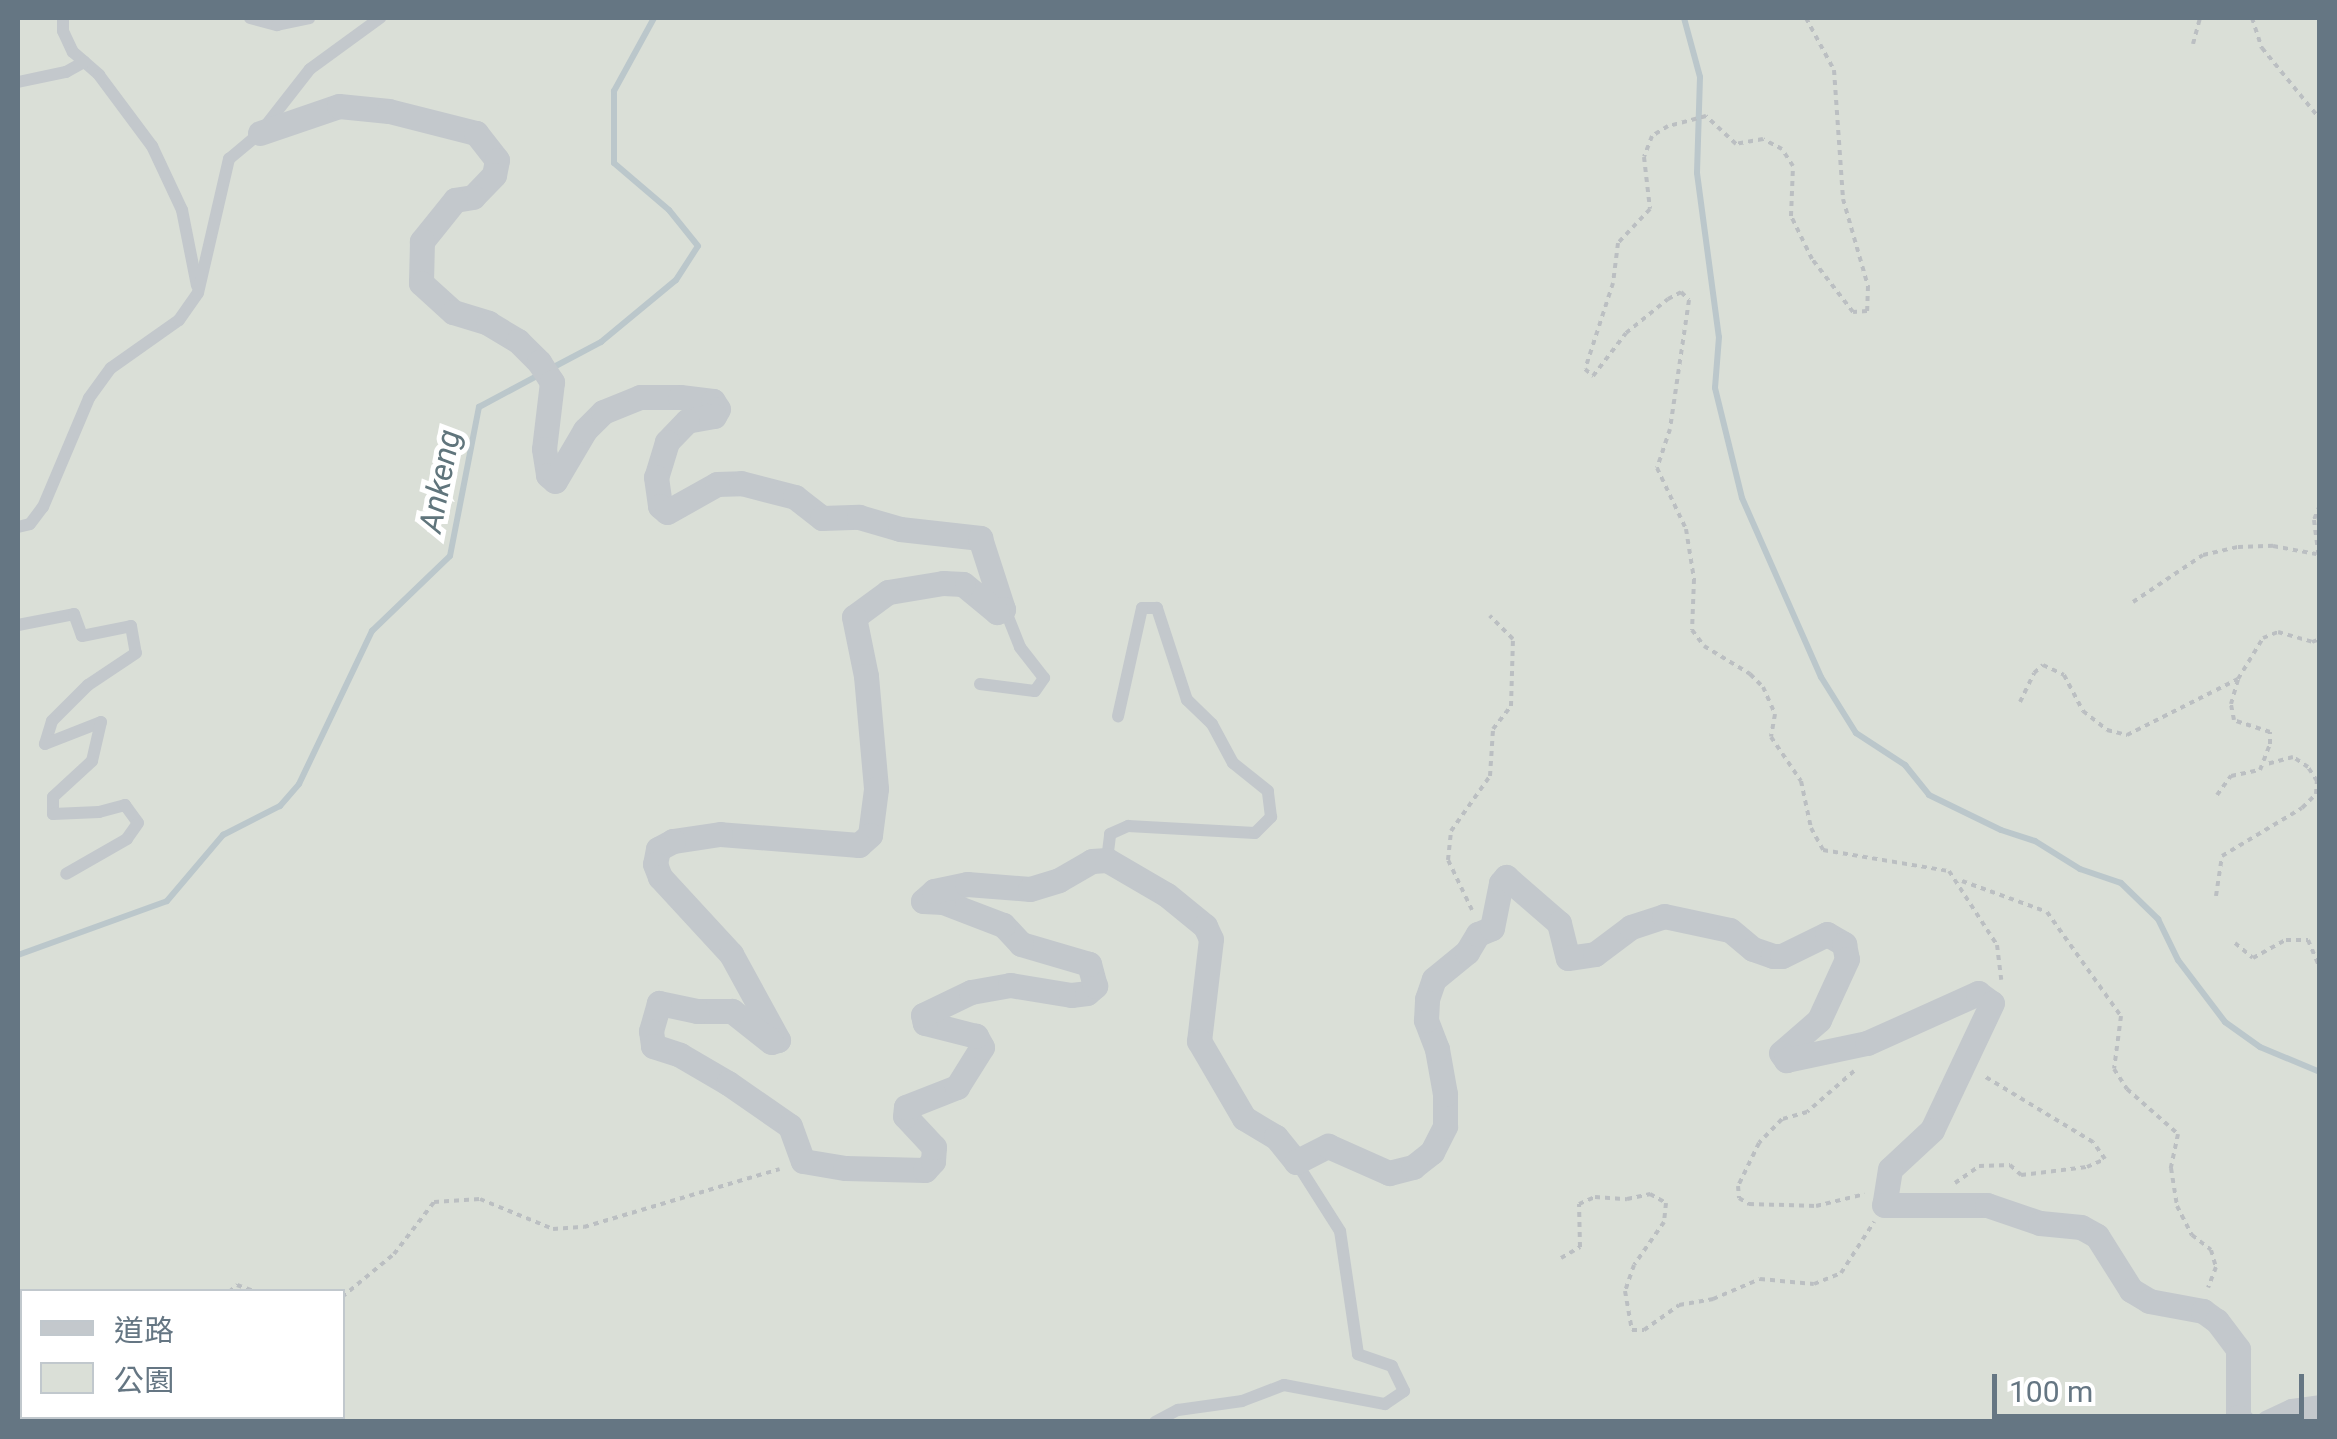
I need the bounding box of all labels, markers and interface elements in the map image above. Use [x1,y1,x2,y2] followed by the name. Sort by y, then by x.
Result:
[411,426,469,536] water label: Ankeng
[20,1289,345,1419] legend
[114,1313,174,1348] text: 道路
[1997,1354,2310,1416] scale bar
[114,1363,174,1398] text: 公園
[2009,1374,2093,1409] text: 100 m

